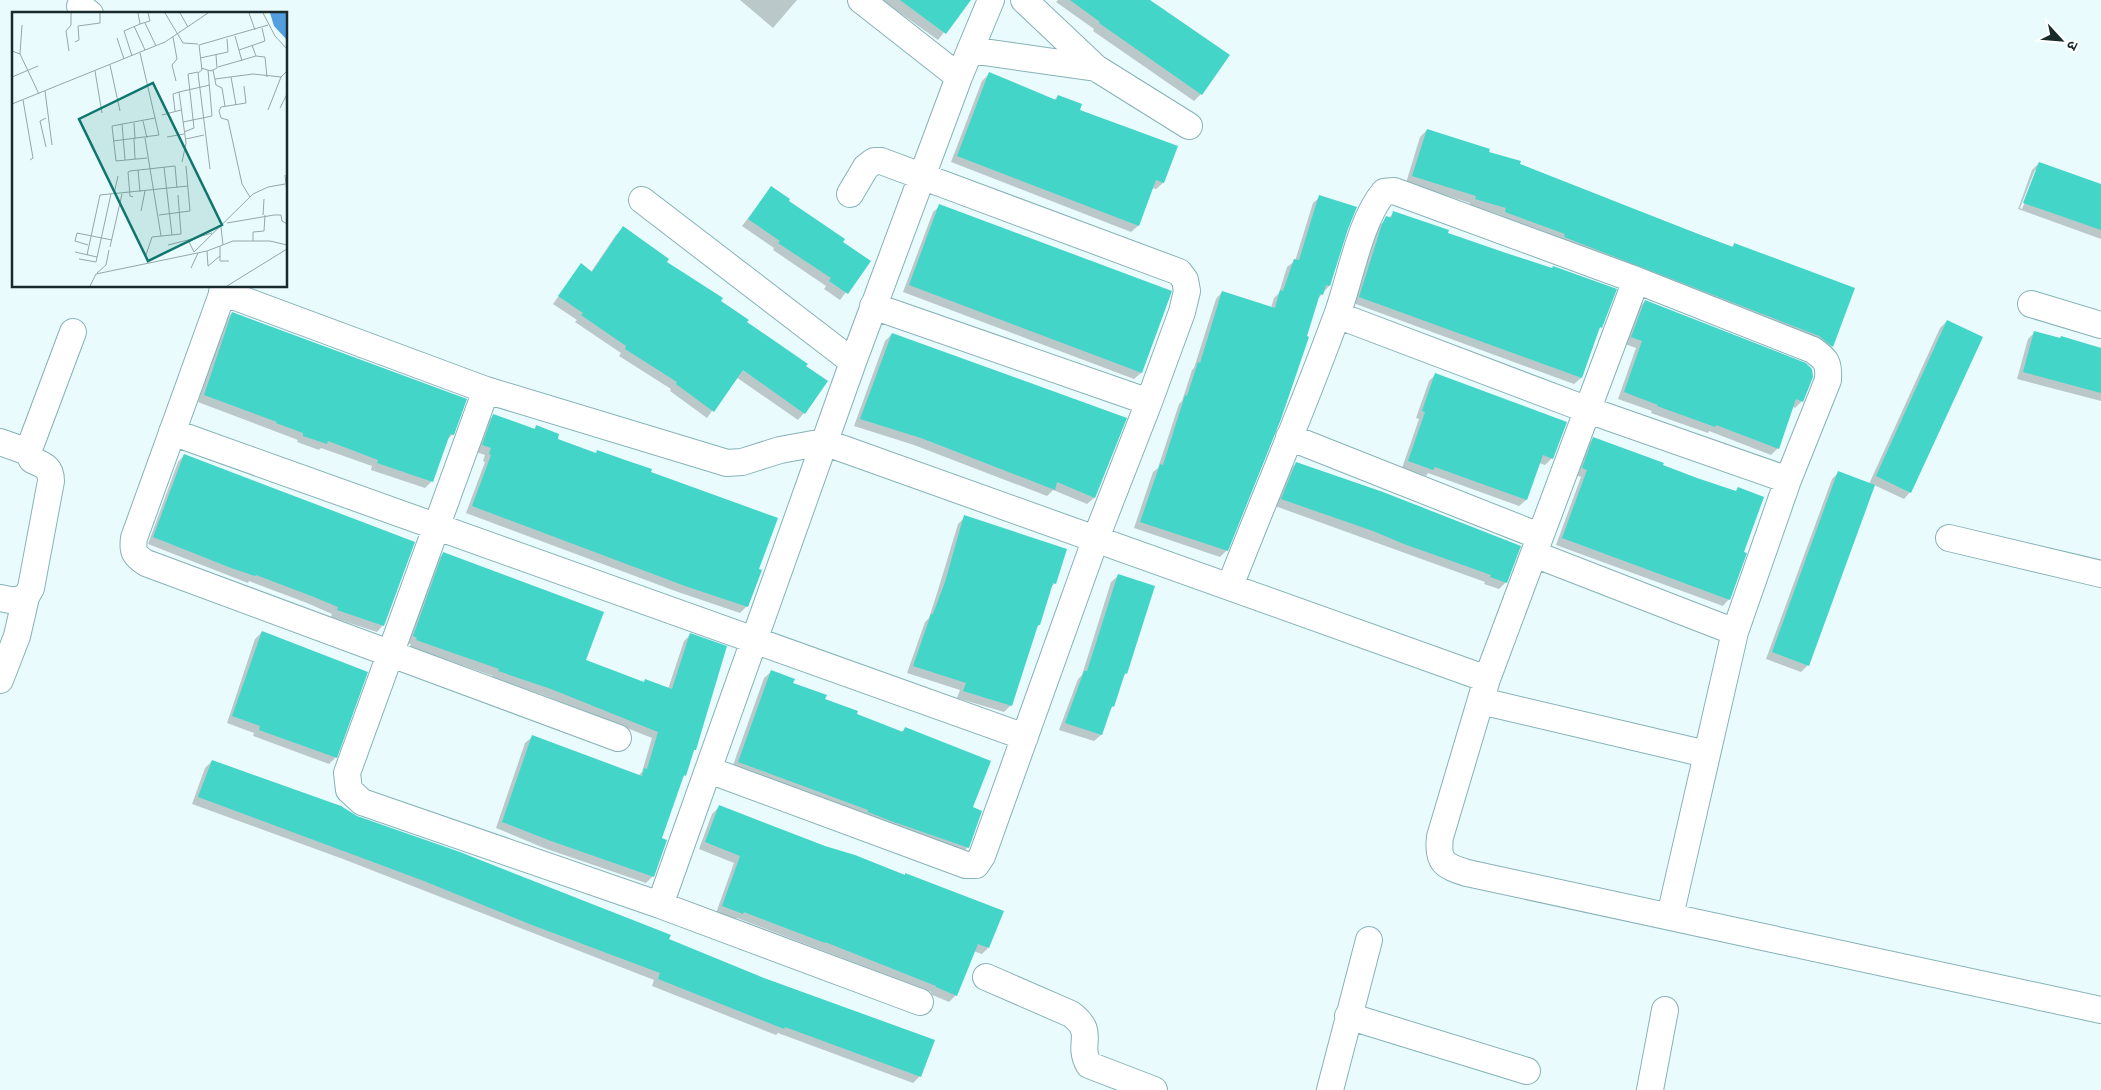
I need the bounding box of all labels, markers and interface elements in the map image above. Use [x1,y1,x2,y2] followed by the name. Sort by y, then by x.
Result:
[12,12,288,288] inset map
[2036,15,2086,65] north arrow
[2062,38,2083,54] text: उ

